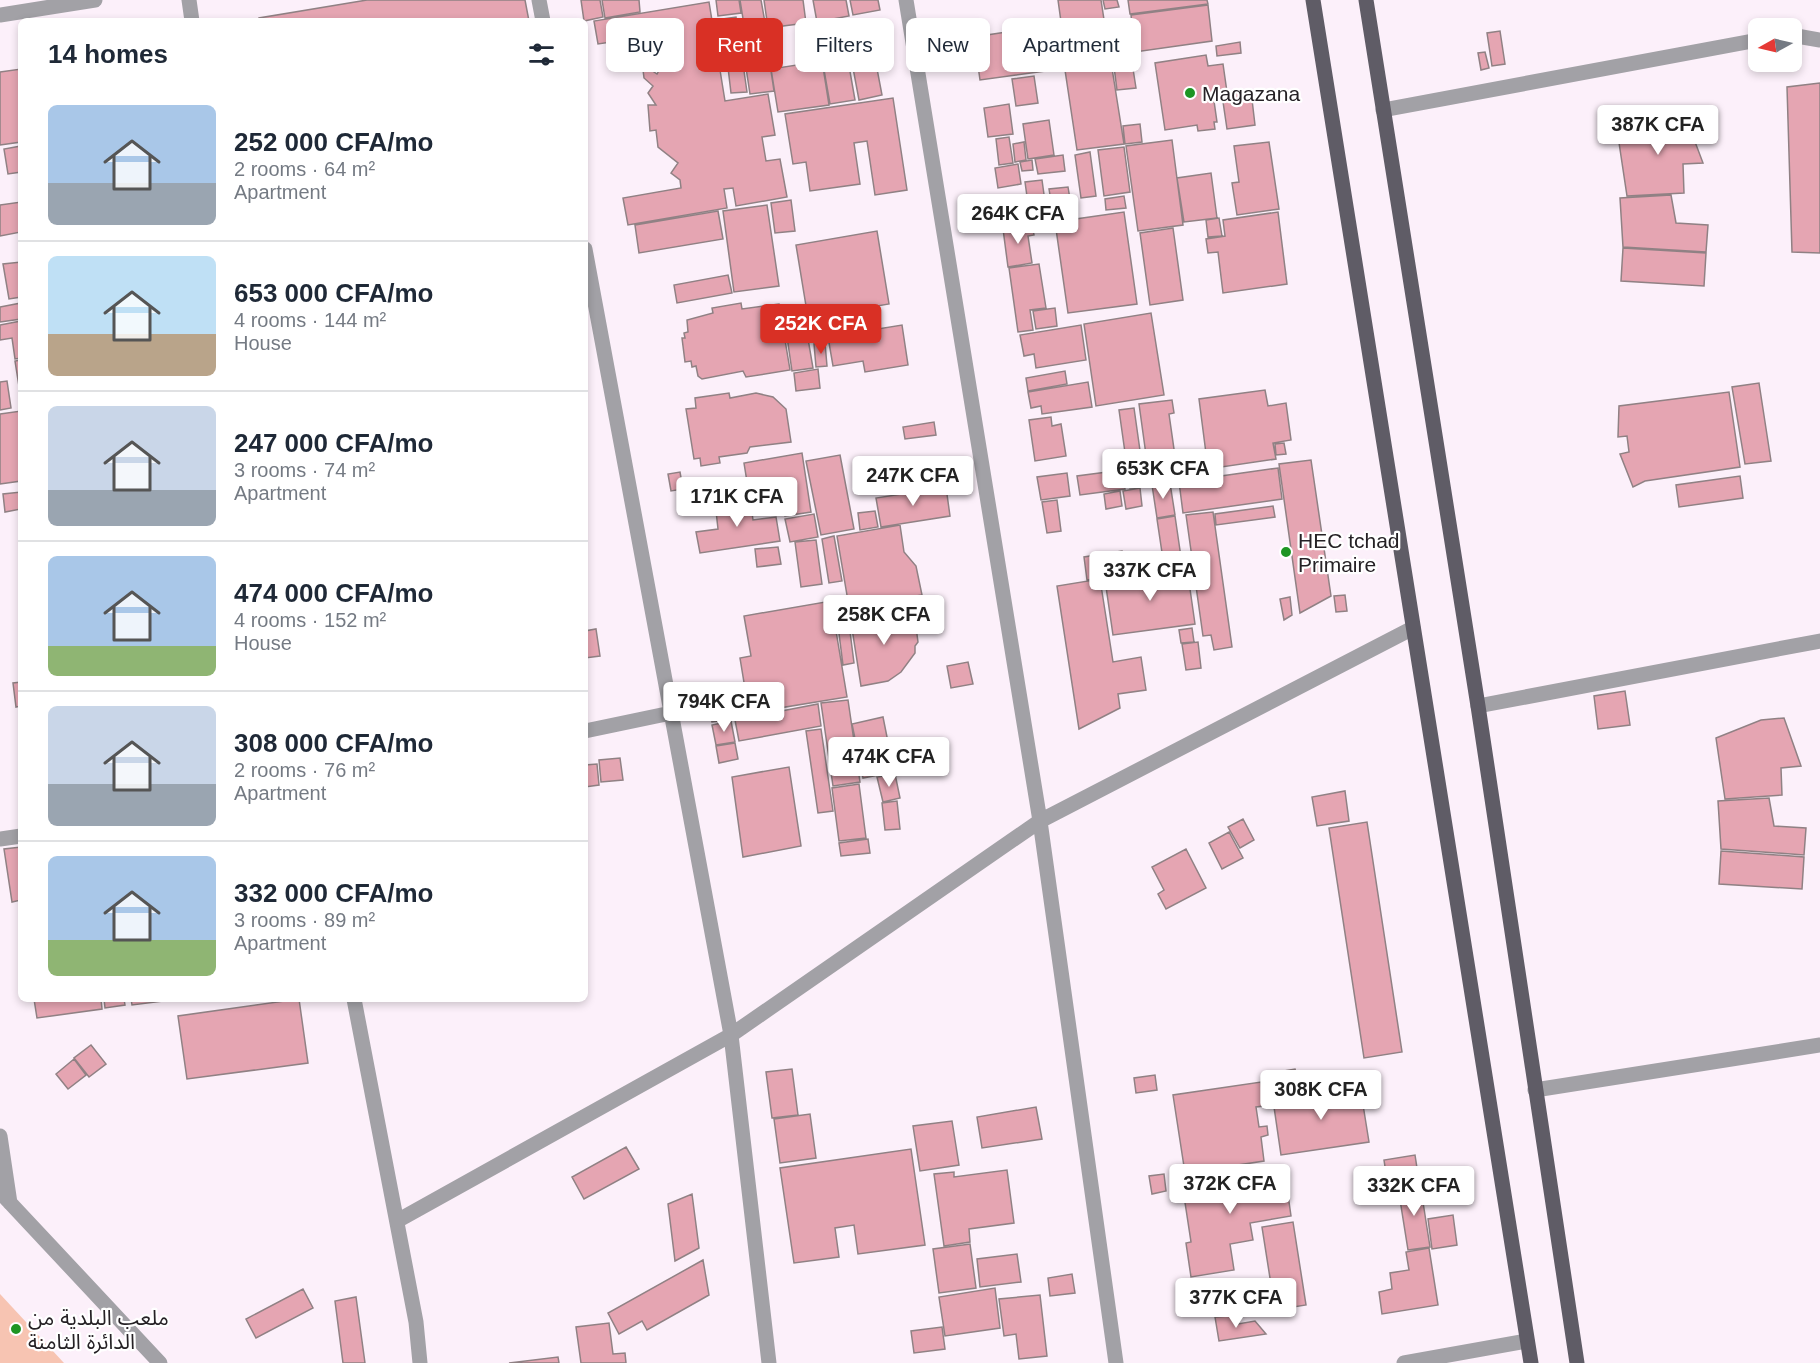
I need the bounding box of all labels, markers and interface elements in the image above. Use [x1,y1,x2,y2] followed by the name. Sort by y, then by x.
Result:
[606,18,684,72] chip: Buy
[696,18,783,72] chip: Rent
[795,18,894,72] chip: Filters
[906,18,990,72] chip: New
[1002,18,1141,72] chip: Apartment
[1748,18,1802,72] north arrow
[1748,18,1802,72] map controls
[525,38,558,71] icon: filters
[48,39,168,69] text: 14 homes
[1202,82,1300,105] place label: Magazana
[1183,86,1197,100] marker: Magazana
[1596,105,1720,156] pin: 387K CFA
[1611,113,1705,135] text: 387K CFA
[234,127,433,157] text: 252 000 CFA/mo
[96,129,168,201] icon: home
[234,158,375,180] text: 2 rooms · 64 m²
[234,181,326,203] text: Apartment
[956,194,1080,245] pin: 264K CFA
[971,202,1065,224] text: 264K CFA
[234,278,433,308] text: 653 000 CFA/mo
[96,280,168,352] icon: home
[759,304,883,355] pin: 252K CFA
[234,309,386,331] text: 4 rooms · 144 m²
[774,312,868,334] text: 252K CFA
[234,332,292,354] text: House
[234,428,433,458] text: 247 000 CFA/mo
[96,430,168,502] icon: home
[1101,449,1225,500] pin: 653K CFA
[851,456,975,507] pin: 247K CFA
[1116,457,1210,479] text: 653K CFA
[234,459,375,481] text: 3 rooms · 74 m²
[866,464,960,486] text: 247K CFA
[675,477,799,528] pin: 171K CFA
[234,482,326,504] text: Apartment
[690,485,784,507] text: 171K CFA
[1298,529,1400,576] place label: HEC tchad Primaire
[1279,545,1293,559] marker: HEC tchad Primaire
[1088,551,1212,602] pin: 337K CFA
[1103,559,1197,581] text: 337K CFA
[234,578,433,608] text: 474 000 CFA/mo
[96,580,168,652] icon: home
[822,595,946,646] pin: 258K CFA
[837,603,931,625] text: 258K CFA
[234,609,386,631] text: 4 rooms · 152 m²
[234,632,292,654] text: House
[662,682,786,733] pin: 794K CFA
[677,690,771,712] text: 794K CFA
[234,728,433,758] text: 308 000 CFA/mo
[96,730,168,802] icon: home
[827,737,951,788] pin: 474K CFA
[842,745,936,767] text: 474K CFA
[234,759,375,781] text: 2 rooms · 76 m²
[234,782,326,804] text: Apartment
[234,878,433,908] text: 332 000 CFA/mo
[96,880,168,952] icon: home
[234,909,375,931] text: 3 rooms · 89 m²
[234,932,326,954] text: Apartment
[1259,1070,1383,1121] pin: 308K CFA
[1274,1078,1368,1100] text: 308K CFA
[1168,1164,1292,1215] pin: 372K CFA
[1352,1166,1476,1217] pin: 332K CFA
[1183,1172,1277,1194] text: 372K CFA
[1367,1174,1461,1196] text: 332K CFA
[1174,1278,1298,1329] pin: 377K CFA
[1189,1286,1283,1308] text: 377K CFA
[28,1306,169,1354] place label: ملعب البلدية من الدائرة الثامنة
[9,1322,23,1336] marker: ملعب البلدية من الدائرة الثامنة

